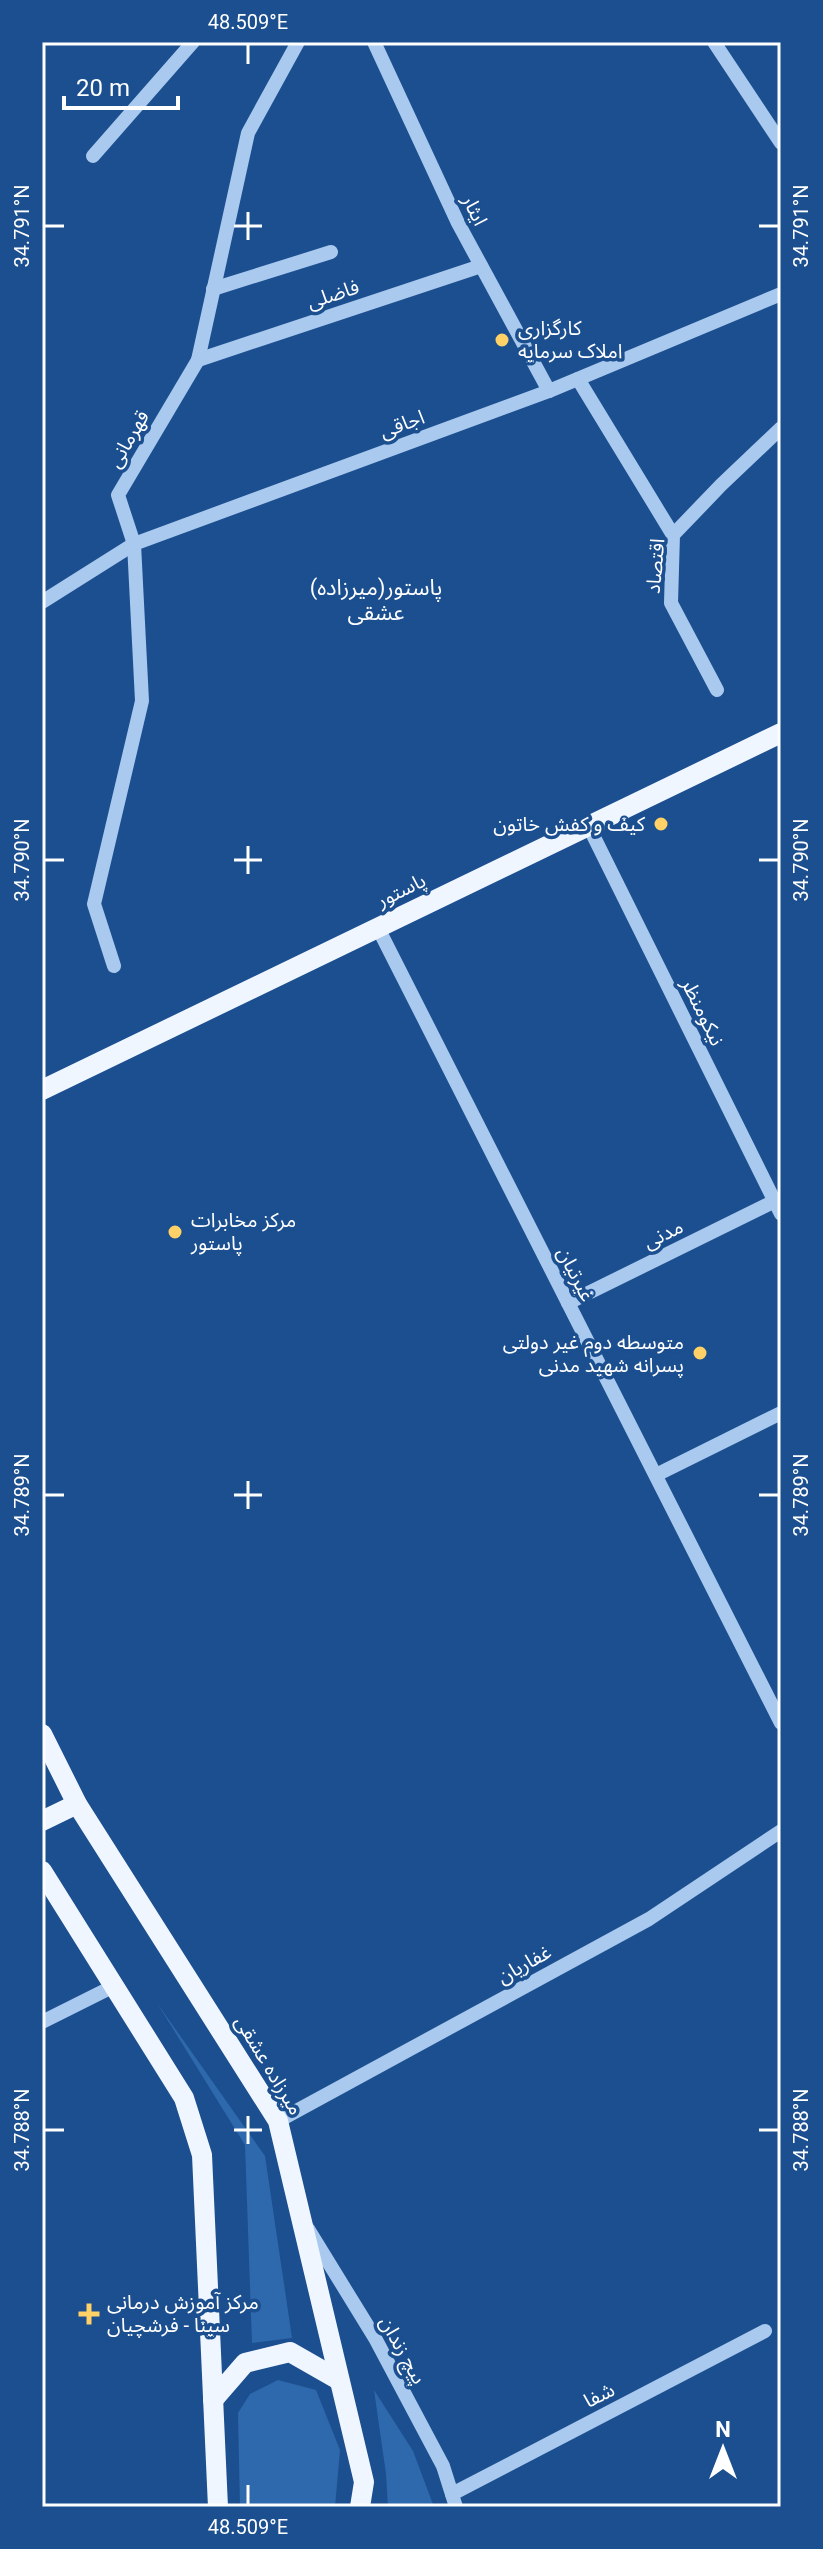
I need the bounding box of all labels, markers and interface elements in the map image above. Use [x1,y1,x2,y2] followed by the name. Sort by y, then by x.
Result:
[208,10,288,34] text: 48.509°E
[64,60,178,110] scale bar
[76,74,130,102] text: 20 m
[10,184,34,268] text: 34.791°N
[789,184,813,268] text: 34.791°N
[457,190,493,229] street label: ایثار
[304,274,362,314] street label: فاضلی
[518,316,623,363] place label: کارگزاری املاک سرمایه
[493,331,511,349] marker: کارگزاری املاک سرمایه
[376,405,428,443] street label: اجاقی
[102,406,154,472] street label: قهرمانی
[641,537,669,595] street label: اقتصاد
[310,575,442,625] district label: (پاستور(میرزاده عشقی
[493,812,646,836] place label: کیف و کفش خاتون
[652,815,670,833] marker: کیف و کفش خاتون
[10,818,34,902] text: 34.790°N
[789,818,813,902] text: 34.790°N
[372,868,430,914] street label: پاستور
[676,974,730,1050] street label: نیکومنظر
[190,1208,296,1256] place label: مرکز مخابرات پاستور
[639,1214,687,1254] street label: مدنی
[166,1223,184,1241] marker: مرکز مخابرات پاستور
[552,1243,600,1305] street label: غیرتیان
[503,1330,684,1378] place label: متوسطه دوم غیر دولتی پسرانه شهید مدنی
[691,1344,709,1362] marker: متوسطه دوم غیر دولتی پسرانه شهید مدنی
[10,1453,34,1537] text: 34.789°N
[789,1453,813,1537] text: 34.789°N
[493,1939,555,1989] street label: غفاریان
[230,2011,308,2119] street label: میرزاده عشقی
[10,2088,34,2172] text: 34.788°N
[789,2088,813,2172] text: 34.788°N
[107,2290,259,2338] place label: مرکز آموزش درمانی سینا - فرشچیان
[78,2303,100,2325] marker: مرکز آموزش درمانی سینا - فرشچیان
[372,2312,431,2390] street label: پیچ زندان
[580,2377,618,2413] street label: شفا
[683,2409,763,2489] north arrow
[715,2417,731,2442] text: N
[208,2515,288,2539] text: 48.509°E

